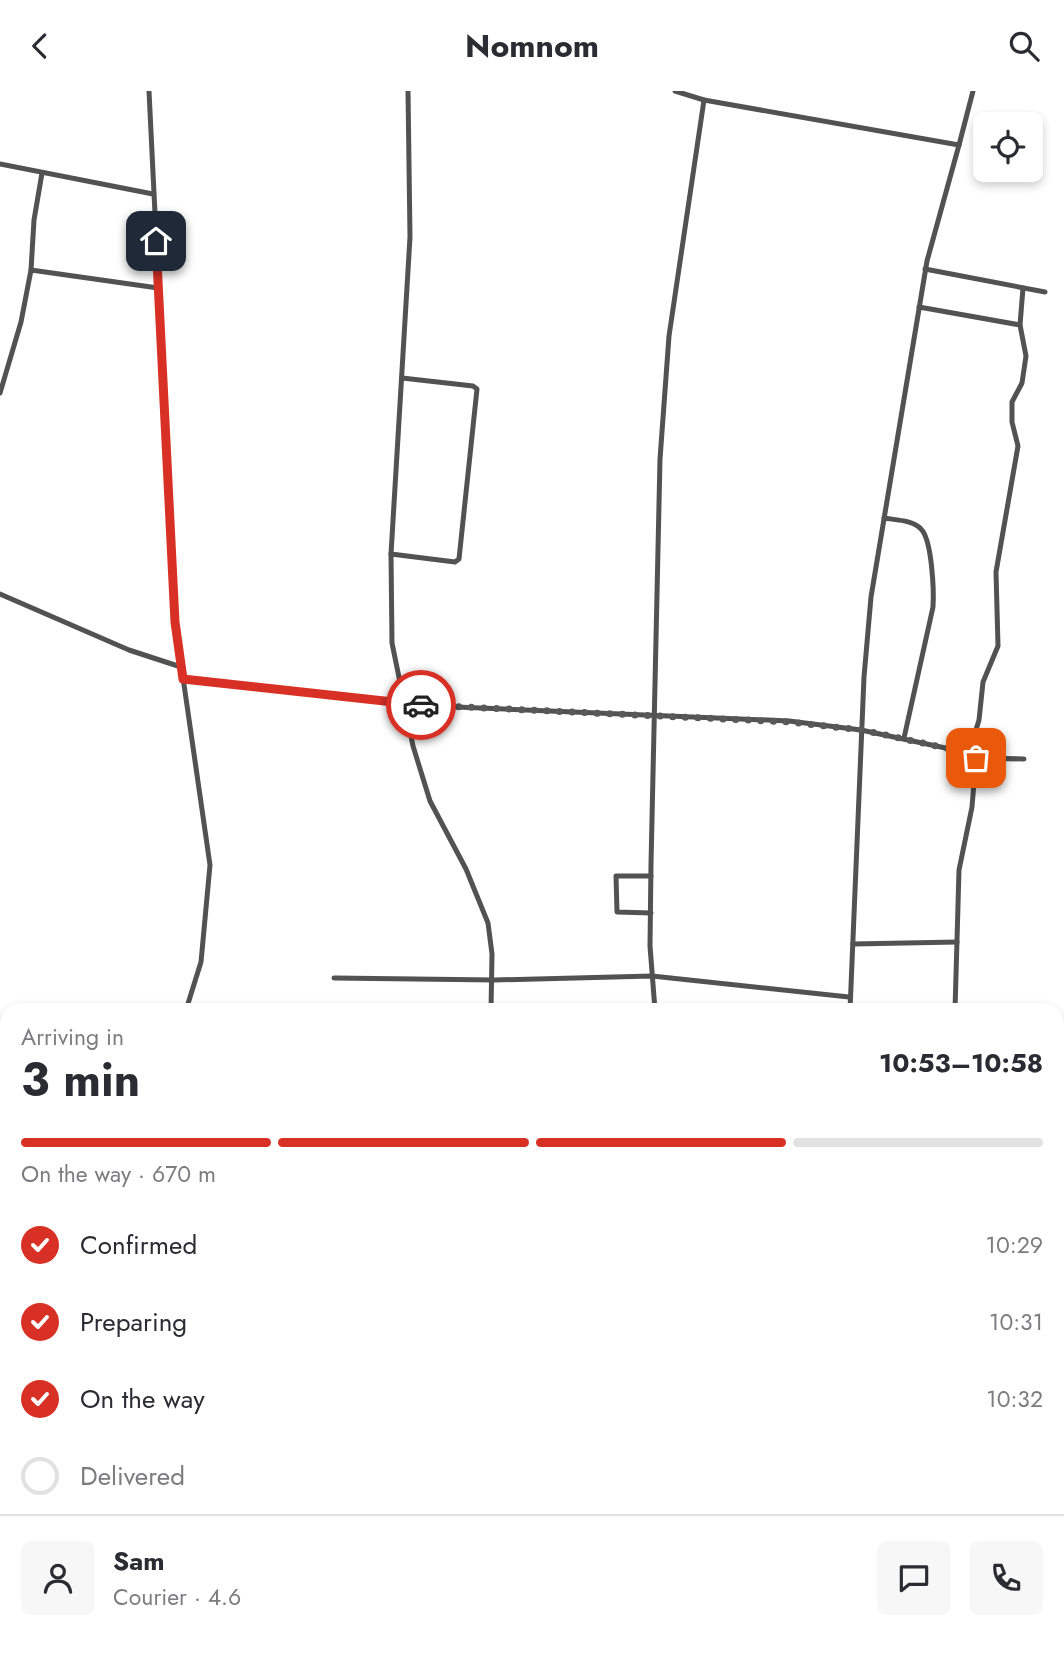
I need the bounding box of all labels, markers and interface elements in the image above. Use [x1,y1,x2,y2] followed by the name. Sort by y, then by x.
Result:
[465,23,599,69] text: Nomnom
[21,27,59,65] icon: back
[1005,27,1043,65] icon: search
[973,112,1043,182] map controls
[973,112,1043,182] button: locate
[126,211,186,271] pin
[137,222,175,260] icon: home
[386,670,456,740] courier
[402,686,440,724] icon: car
[946,728,1006,788] pin
[957,739,995,777] icon: bag
[21,1020,124,1054] text: Arriving in
[879,1044,1043,1082] text: 10:53–10:58
[21,1047,140,1113] text: 3 min
[21,1157,216,1191] text: On the way · 670 m
[21,1226,59,1264] icon: check
[80,1226,197,1264] text: Confirmed
[986,1228,1043,1262] text: 10:29
[21,1303,59,1341] icon: check
[80,1303,187,1341] text: Preparing
[989,1305,1043,1339] text: 10:31
[21,1380,59,1418] icon: check
[80,1380,205,1418] text: On the way
[986,1382,1043,1416] text: 10:32
[80,1457,185,1495] text: Delivered
[21,1541,95,1615] button: person
[877,1541,951,1615] button: chat
[969,1541,1043,1615] button: phone
[113,1542,165,1580] text: Sam
[113,1580,241,1614] text: Courier · 4.6

